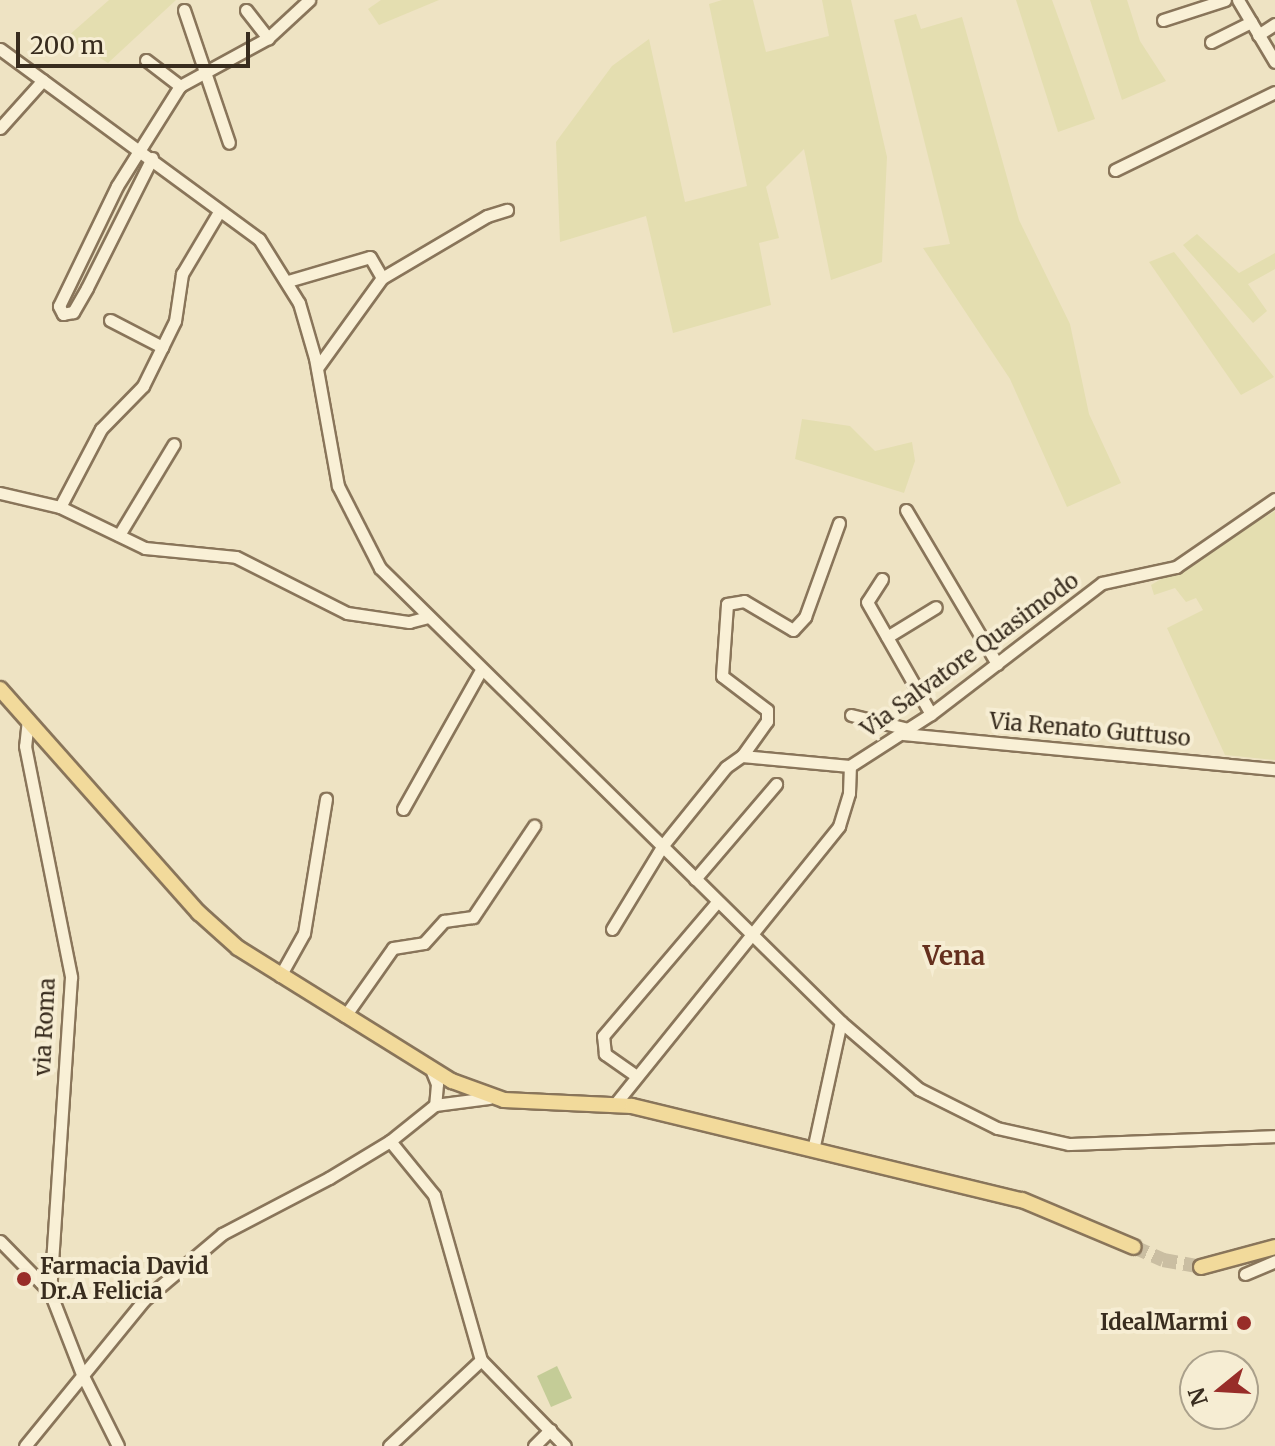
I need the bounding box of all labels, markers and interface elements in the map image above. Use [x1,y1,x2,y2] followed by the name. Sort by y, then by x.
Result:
[20,16,254,66] scale bar
[30,30,104,61] text: 200 m
[856,567,1084,743] street label: Via Salvatore Quasimodo
[988,708,1192,752] street label: Via Renato Guttuso
[923,940,985,972] district label: Vena
[29,977,61,1077] street label: via Roma
[40,1253,208,1304] place label: Farmacia David Dr.A Felicia
[15,1270,33,1288] marker: Farmacia David Dr.A Felicia
[1100,1310,1228,1336] place label: IdealMarmi
[1235,1314,1253,1332] marker: IdealMarmi
[1179,1350,1259,1430] north arrow
[1182,1384,1214,1409] text: N

